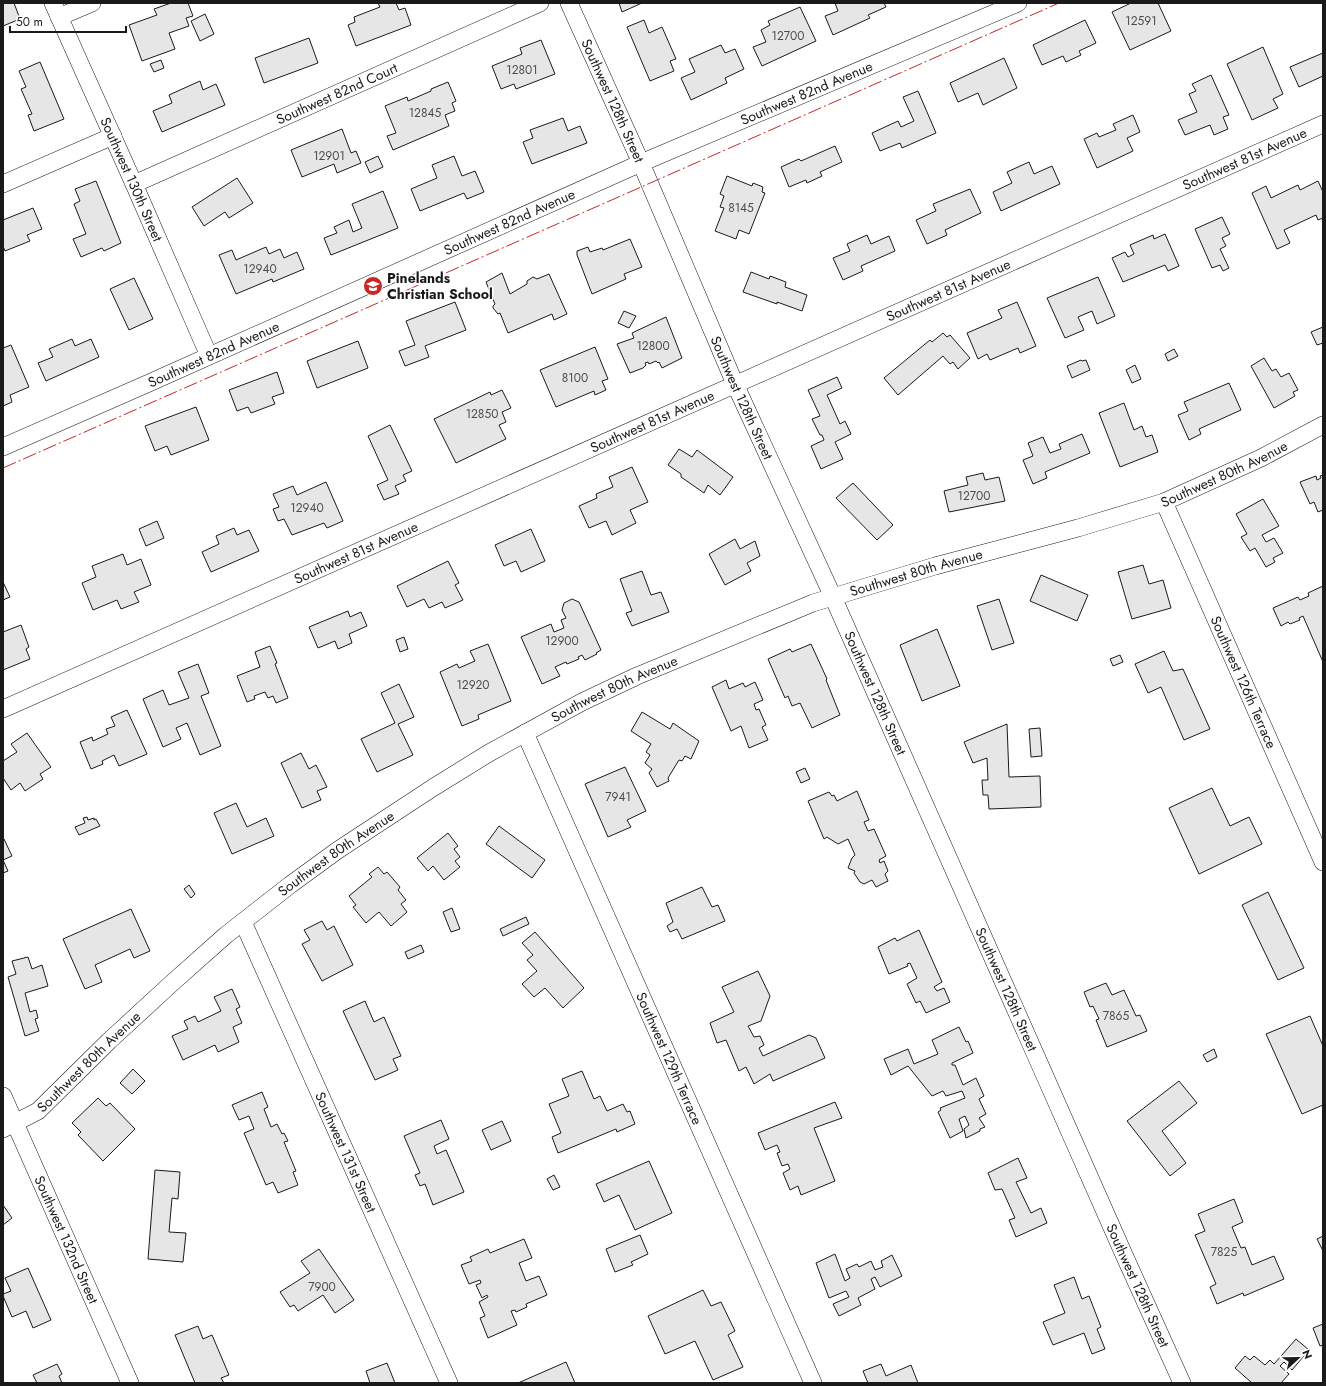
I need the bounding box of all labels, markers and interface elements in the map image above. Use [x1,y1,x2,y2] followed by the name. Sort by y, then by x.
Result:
[10,8,126,34] scale bar
[1125,12,1157,30] house number: 12591
[16,13,43,31] text: 50 m
[772,27,804,45] house number: 12700
[576,36,650,166] street label: Southwest 128th Street
[737,56,876,130] street label: Southwest 82nd Avenue
[273,58,401,129] street label: Southwest 82nd Court
[506,61,538,79] house number: 12801
[409,104,442,122] house number: 12845
[95,114,168,245] street label: Southwest 130th Street
[1179,122,1310,195] street label: Southwest 81st Avenue
[313,147,345,165] house number: 12901
[440,184,578,260] street label: Southwest 82nd Avenue
[728,199,754,217] house number: 8145
[883,254,1014,326] street label: Southwest 81st Avenue
[243,260,277,278] house number: 12940
[387,268,493,304] place label: Pinelands Christian School
[362,275,384,297] school or university icon: Pinelands Christian School
[145,316,282,392] street label: Southwest 82nd Avenue
[706,333,779,463] street label: Southwest 128th Street
[636,337,670,355] house number: 12800
[562,369,588,387] house number: 8100
[587,385,717,458] street label: Southwest 81st Avenue
[466,405,498,423] house number: 12850
[1157,436,1291,512] street label: Southwest 80th Avenue
[958,487,990,505] house number: 12700
[290,499,324,517] house number: 12940
[291,516,421,589] street label: Southwest 81st Avenue
[847,544,985,601] street label: Southwest 80th Avenue
[1206,613,1282,752] street label: Southwest 126th Terrace
[839,628,912,759] street label: Southwest 128th Street
[545,632,579,650] house number: 12900
[547,650,680,727] street label: Southwest 80th Avenue
[456,676,490,694] house number: 12920
[605,788,631,806] house number: 7941
[274,806,398,901] street label: Southwest 80th Avenue
[970,924,1043,1055] street label: Southwest 128th Street
[631,989,707,1128] street label: Southwest 129th Terrace
[32,1007,145,1117] street label: Southwest 80th Avenue
[1103,1007,1129,1025] house number: 7865
[310,1089,382,1216] street label: Southwest 131st Street
[29,1172,104,1307] street label: Southwest 132nd Street
[1101,1220,1175,1351] street label: Southwest 128th Street
[1211,1243,1237,1261] house number: 7825
[308,1278,336,1296] house number: 7900
[1278,1338,1318,1378] north arrow
[1298,1347,1316,1361] text: N

